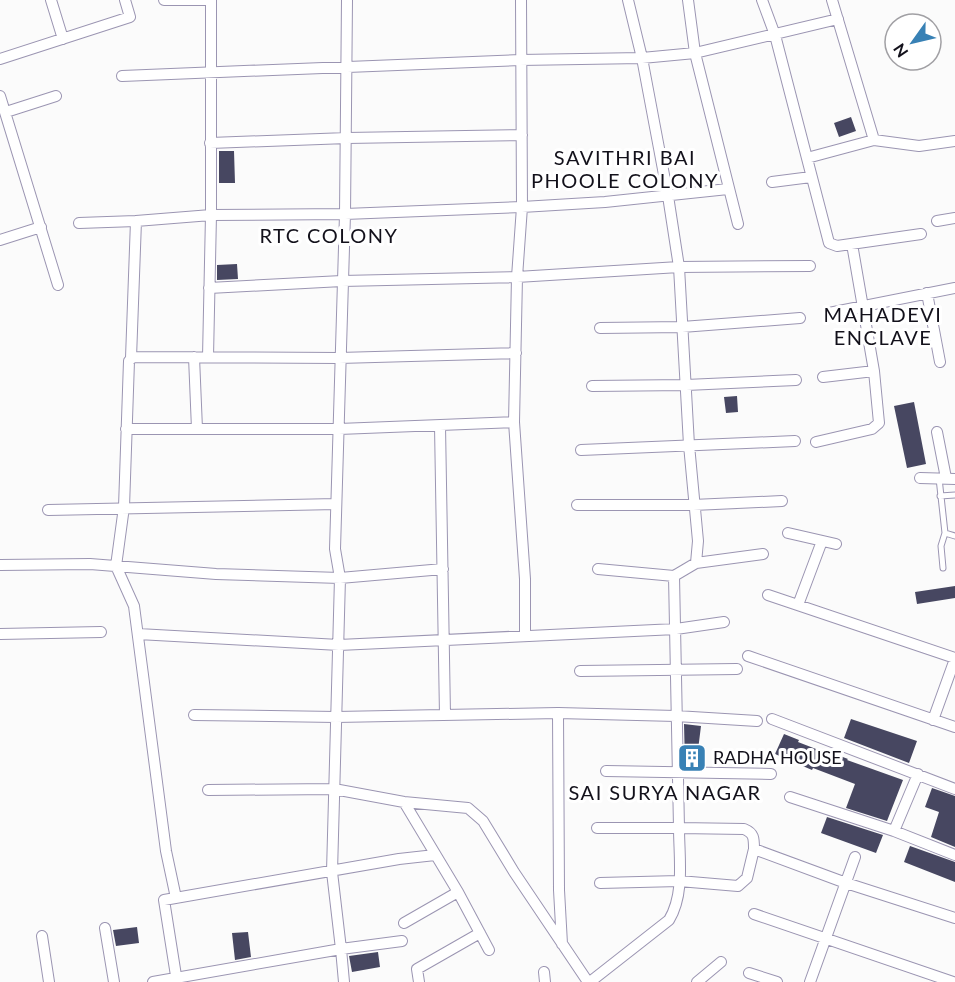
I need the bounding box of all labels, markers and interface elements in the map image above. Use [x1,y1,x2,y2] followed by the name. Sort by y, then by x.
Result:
[883,12,943,72] north arrow
[889,40,911,61] text: N
[531,145,719,192] district label: SAVITHRI BAI PHOOLE COLONY
[259,223,399,247] district label: RTC COLONY
[824,302,942,349] district label: MAHADEVI ENCLAVE
[676,742,708,774] building icon: RADHA HOUSE
[713,746,842,768] place label: RADHA HOUSE
[569,780,761,804] district label: SAI SURYA NAGAR

